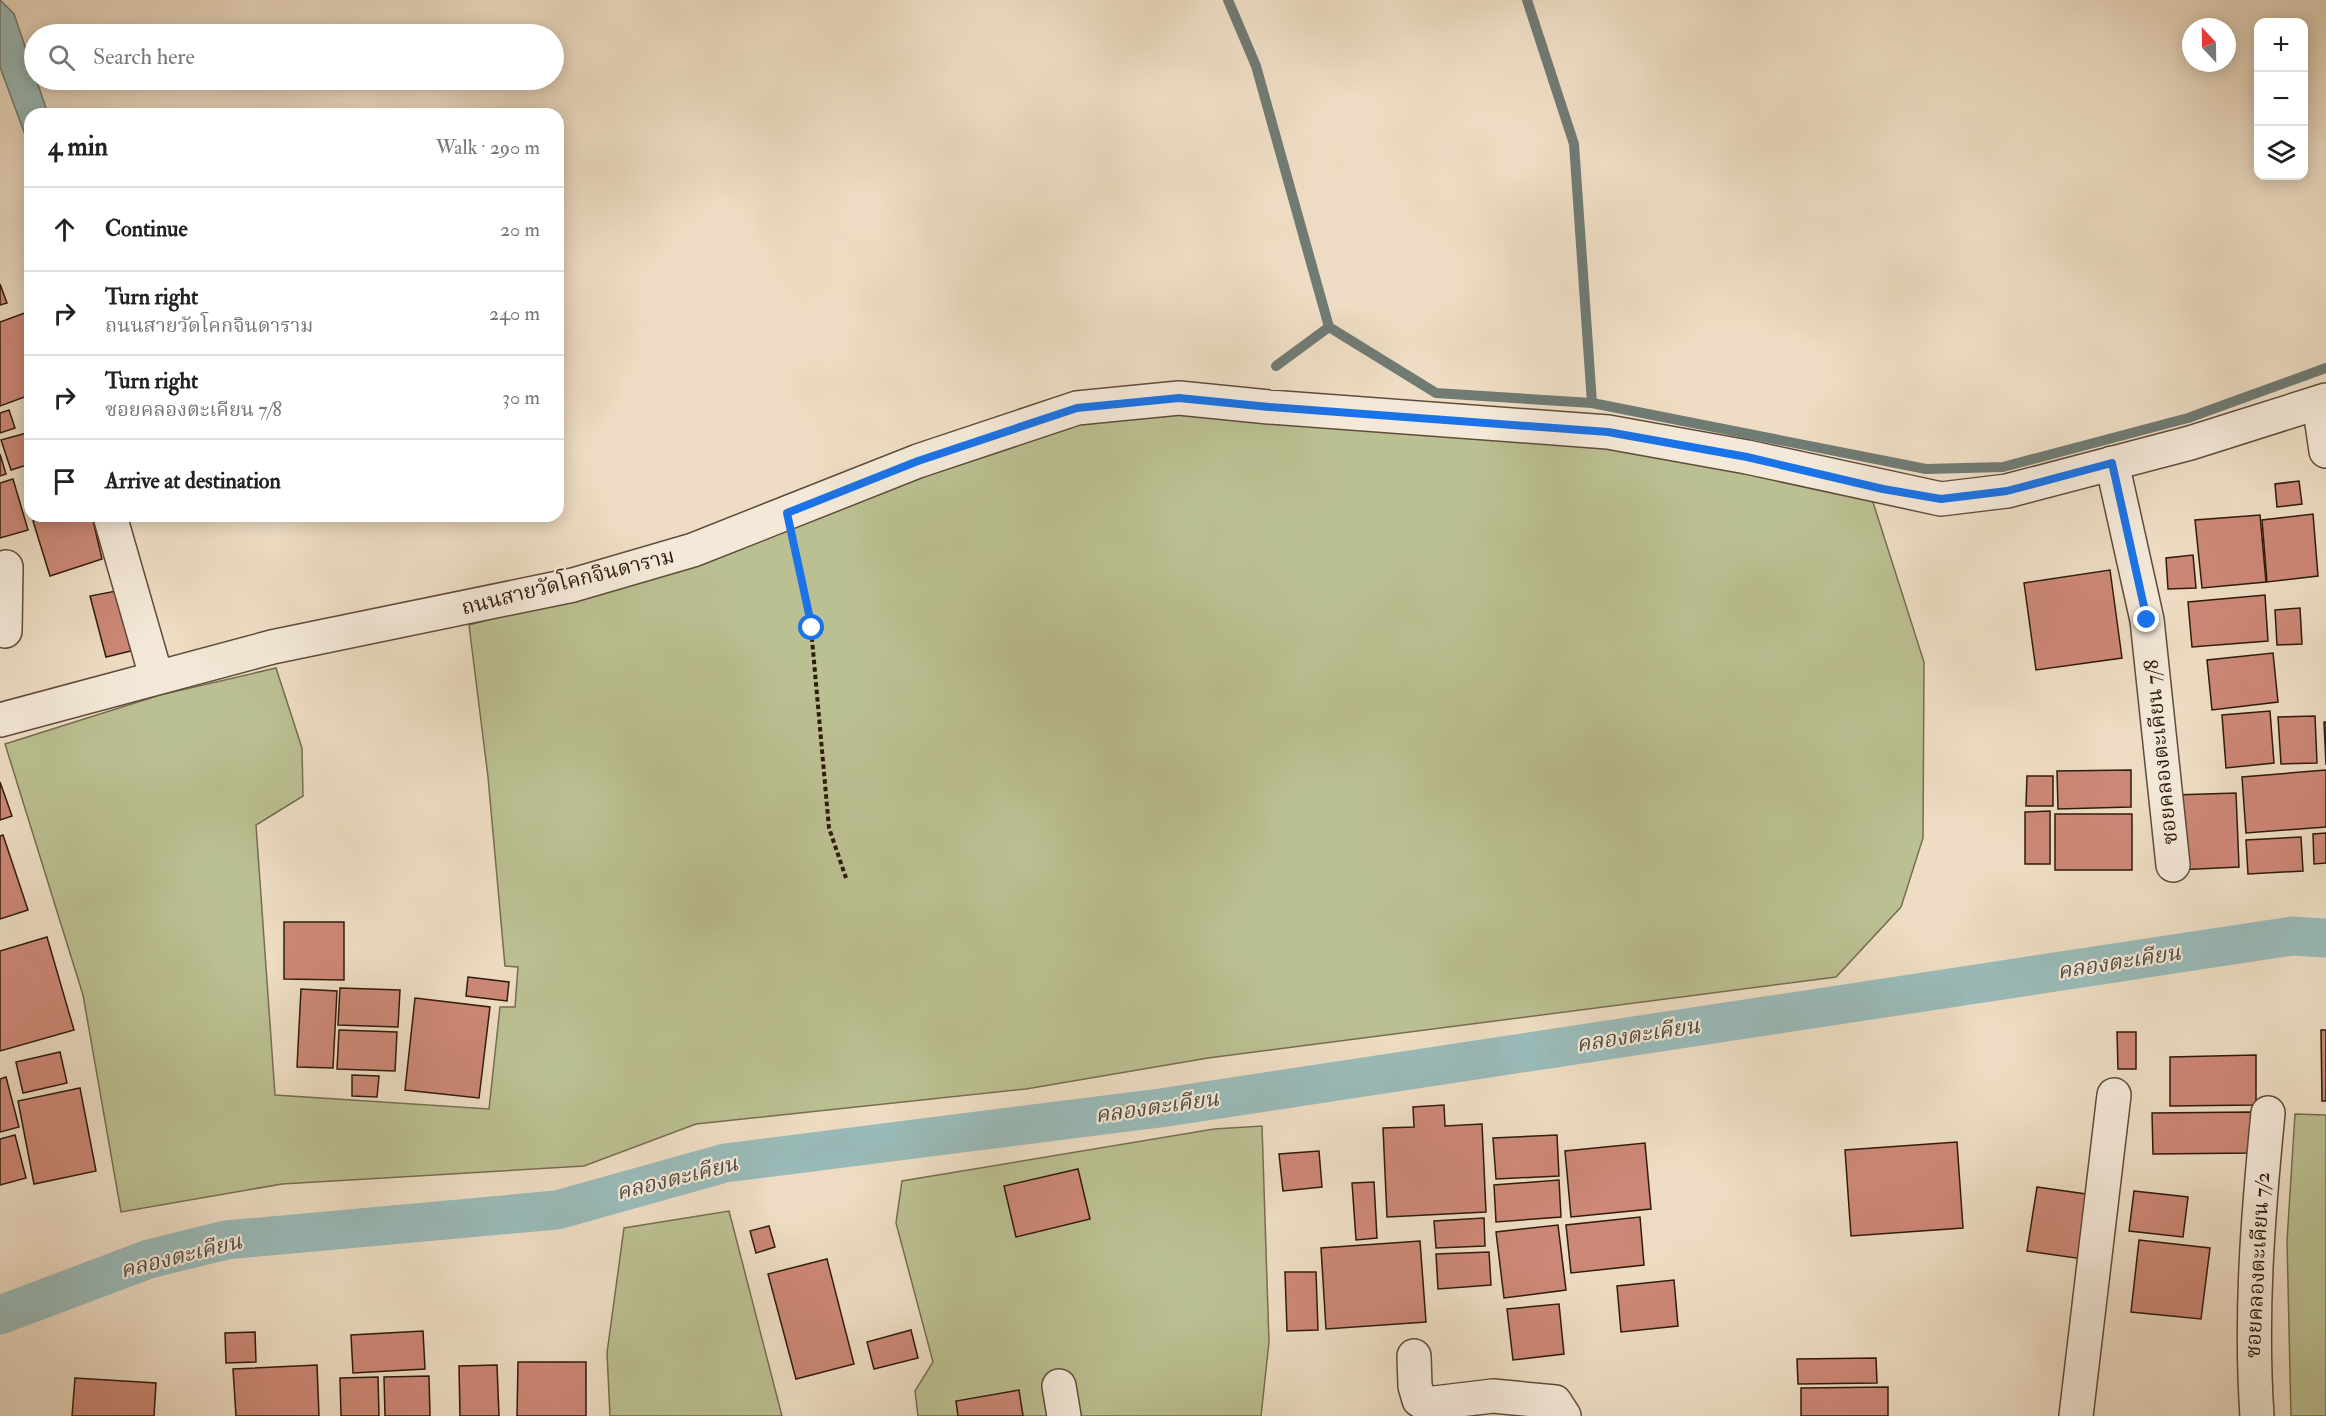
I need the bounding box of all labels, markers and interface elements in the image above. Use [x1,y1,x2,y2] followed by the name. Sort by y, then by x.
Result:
[2182,18,2236,72] north arrow
[2254,18,2308,180] map controls
[2254,18,2308,72] button: +
[24,24,564,90] search box
[45,41,78,74] icon: search
[93,43,195,71] text: Search here
[2254,72,2308,126] button: −
[2254,126,2308,180] button: layers
[48,131,108,163] text: 4 min
[436,135,540,160] text: Walk · 290 m
[48,213,81,246] icon: ahead
[105,215,188,243] text: Continue
[500,217,540,242] text: 20 m
[105,283,198,311] text: Turn right
[48,297,81,330] icon: right
[489,301,540,326] text: 240 m
[105,313,313,338] text: ถนนสายวัดโคกจินดาราม
[105,367,198,395] text: Turn right
[48,381,81,414] icon: right
[502,385,540,410] text: 30 m
[105,397,282,422] text: ซอยคลองตะเคียน 7/8
[48,465,81,498] icon: arrive
[105,467,281,495] text: Arrive at destination
[458,541,677,622] street label: ถนนสายวัดโคกจินดาราม
[2133,606,2159,632] route end
[798,614,824,640] route start
[2138,658,2184,846] street label: ซอยคลองตะเคียน 7/8
[2055,938,2183,986] water label: คลองตะเคียน
[1574,1011,1702,1059] water label: คลองตะเคียน
[1093,1084,1221,1130] water label: คลองตะเคียน
[613,1149,741,1207] water label: คลองตะเคียน
[2240,1171,2276,1359] street label: ซอยคลองตะเคียน 7/2
[117,1227,245,1285] water label: คลองตะเคียน

